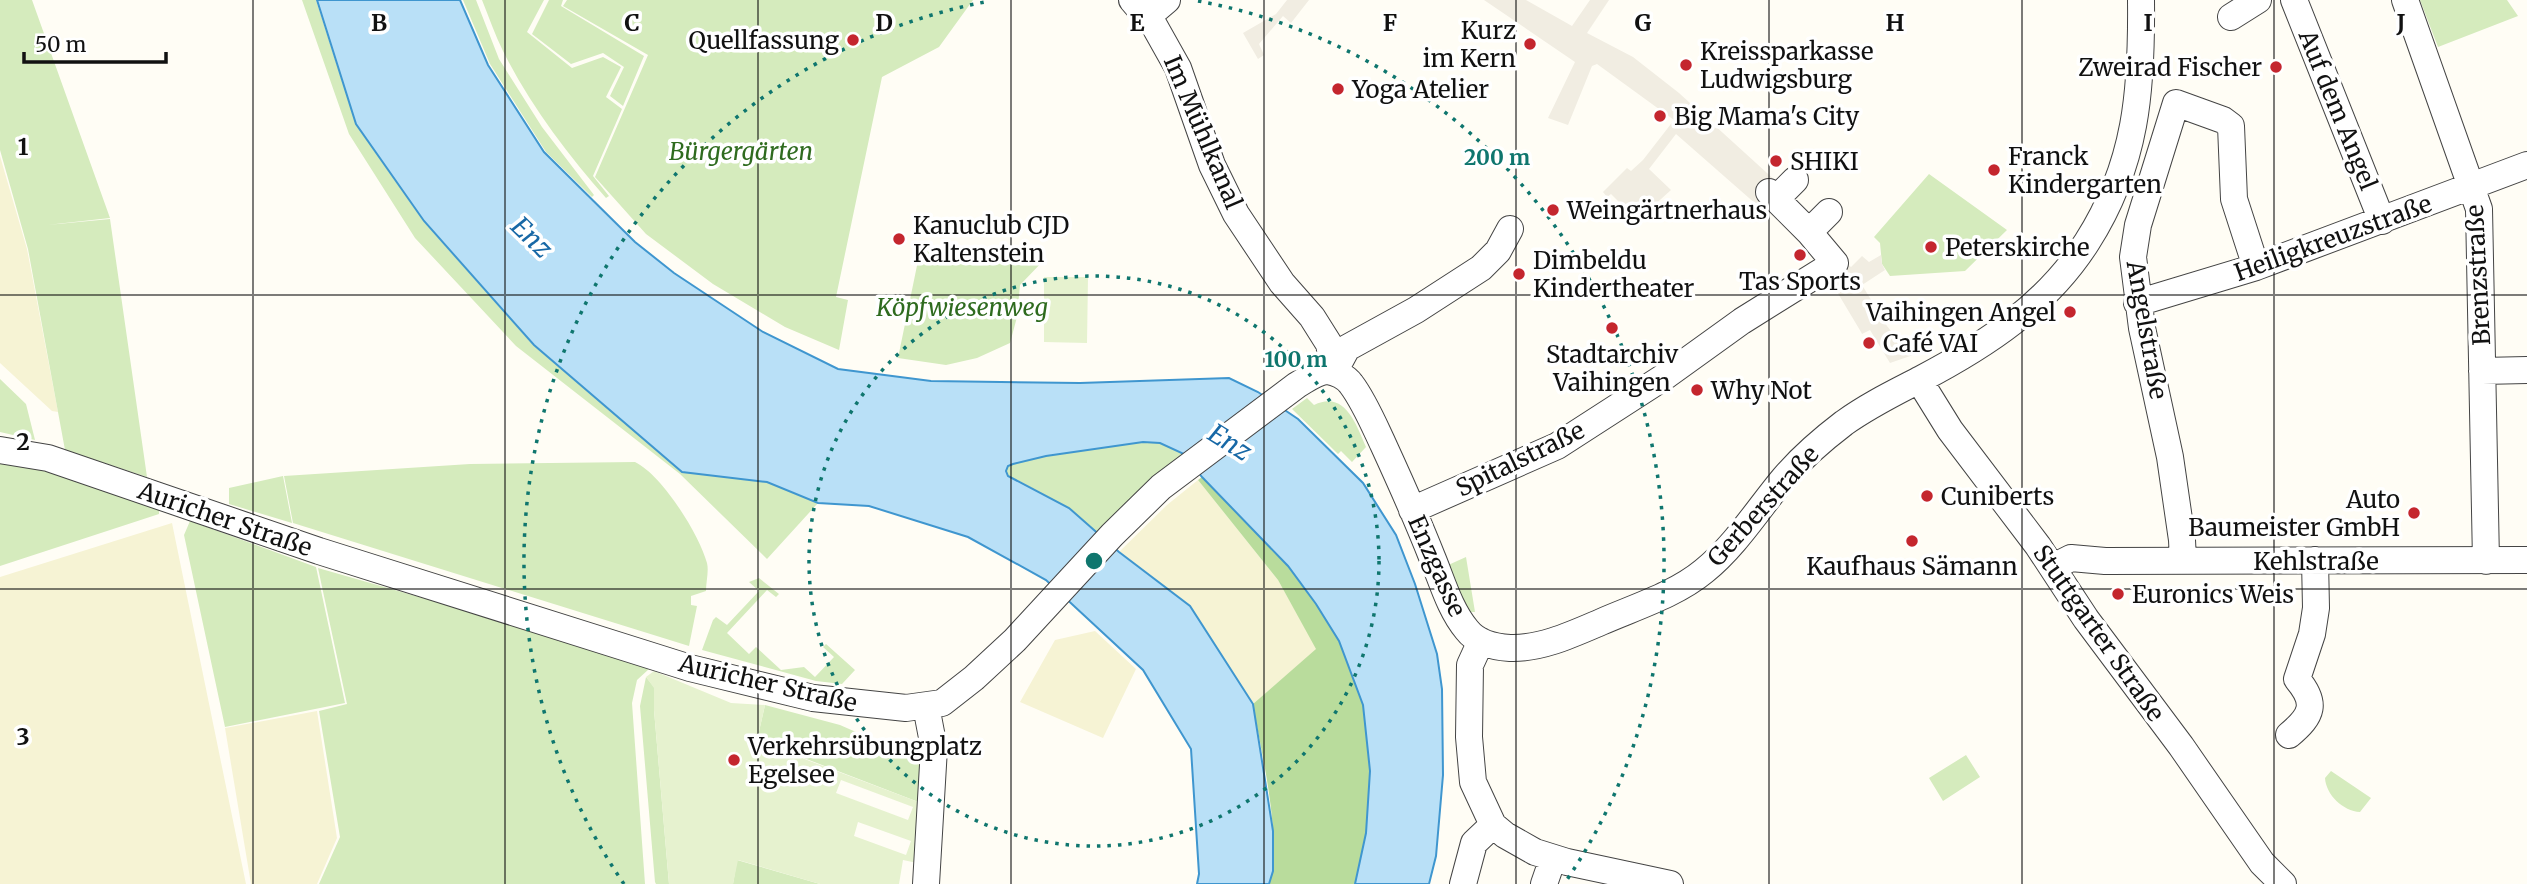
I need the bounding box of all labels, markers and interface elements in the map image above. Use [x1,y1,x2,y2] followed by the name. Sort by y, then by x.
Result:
[371,8,387,37] text: B
[624,8,640,37] text: C
[875,8,893,37] text: D
[1129,8,1145,37] text: E
[1383,8,1397,37] text: F
[1635,8,1652,37] text: G
[1886,8,1905,37] text: H
[2143,8,2153,37] text: I
[2395,8,2406,37] text: J
[1423,15,1516,74] place label: Kurz im Kern
[24,21,166,65] scale bar
[688,25,839,56] place label: Quellfassung
[2291,25,2384,194] street label: Auf dem Angel
[35,31,86,58] text: 50 m
[845,32,861,48] marker: Quellfassung
[1522,36,1538,52] marker: Kurz im Kern
[1700,36,1873,95] place label: Kreissparkasse Ludwigsburg
[1157,51,1249,213] street label: Im Mühlkanal
[2078,52,2262,83] place label: Zweirad Fischer
[1678,57,1694,73] marker: Kreissparkasse Ludwigsburg
[2268,59,2284,75] marker: Zweirad Fischer
[1351,74,1489,105] place label: Yoga Atelier
[1330,81,1346,97] marker: Yoga Atelier
[1674,101,1859,132] place label: Big Mama's City
[1652,108,1668,124] marker: Big Mama's City
[18,132,29,161] text: 1
[669,136,813,167] park label: Bürgergärten
[2008,141,2162,200] place label: Franck Kindergarten
[1464,144,1530,171] text: 200 m
[1790,146,1859,177] place label: SHIKI
[1768,153,1784,169] marker: SHIKI
[1986,162,2002,178] marker: Franck Kindergarten
[2230,188,2436,288] street label: Heiligkreuzstraße
[1566,195,1767,226] place label: Weingärtnerhaus
[1545,202,1561,218] marker: Weingärtnerhaus
[2459,204,2497,346] street label: Brenzstraße
[504,210,560,265] water label: Enz
[913,210,1069,269] place label: Kanuclub CJD Kaltenstein
[891,231,907,247] marker: Kanuclub CJD Kaltenstein
[1945,232,2089,263] place label: Peterskirche
[1923,239,1939,255] marker: Peterskirche
[1533,245,1695,304] place label: Dimbeldu Kindertheater
[1792,247,1808,263] marker: Tas Sports
[2119,257,2174,402] street label: Angelstraße
[1511,266,1527,282] marker: Dimbeldu Kindertheater
[1739,266,1861,297] place label: Tas Sports
[875,292,1048,323] park label: Köpfwiesenweg
[1865,297,2056,328] place label: Vaihingen Angel
[2062,304,2078,320] marker: Vaihingen Angel
[1604,320,1620,336] marker: Stadtarchiv Vaihingen
[1883,328,1978,359] place label: Café VAI
[1861,335,1877,351] marker: Café VAI
[1546,339,1678,398] place label: Stadtarchiv Vaihingen
[1265,346,1327,373] text: 100 m
[1710,375,1813,406] place label: Why Not
[1689,382,1705,398] marker: Why Not
[1451,415,1589,503] street label: Spitalstraße
[1202,416,1258,468] water label: Enz
[16,427,30,456] text: 2
[1701,439,1825,573] street label: Gerberstraße
[133,474,316,563] street label: Auricher Straße
[1941,481,2054,512] place label: Cuniberts
[2188,484,2400,543] place label: Auto Baumeister GmbH
[1919,488,1935,504] marker: Cuniberts
[2406,505,2422,521] marker: Auto Baumeister GmbH
[1401,511,1473,621] street label: Enzgasse
[1904,533,1920,549] marker: Kaufhaus Sämann
[2027,539,2171,727] street label: Stuttgarter Straße
[2253,546,2379,577] street label: Kehlstraße
[1082,549,1106,573] centre of rings
[1806,551,2018,582] place label: Kaufhaus Sämann
[2132,579,2294,610] place label: Euronics Weis
[2110,586,2126,602] marker: Euronics Weis
[675,647,860,719] street label: Auricher Straße
[16,722,30,751] text: 3
[747,731,982,790] place label: Verkehrsübungplatz Egelsee
[726,752,742,768] marker: Verkehrsübungplatz Egelsee

